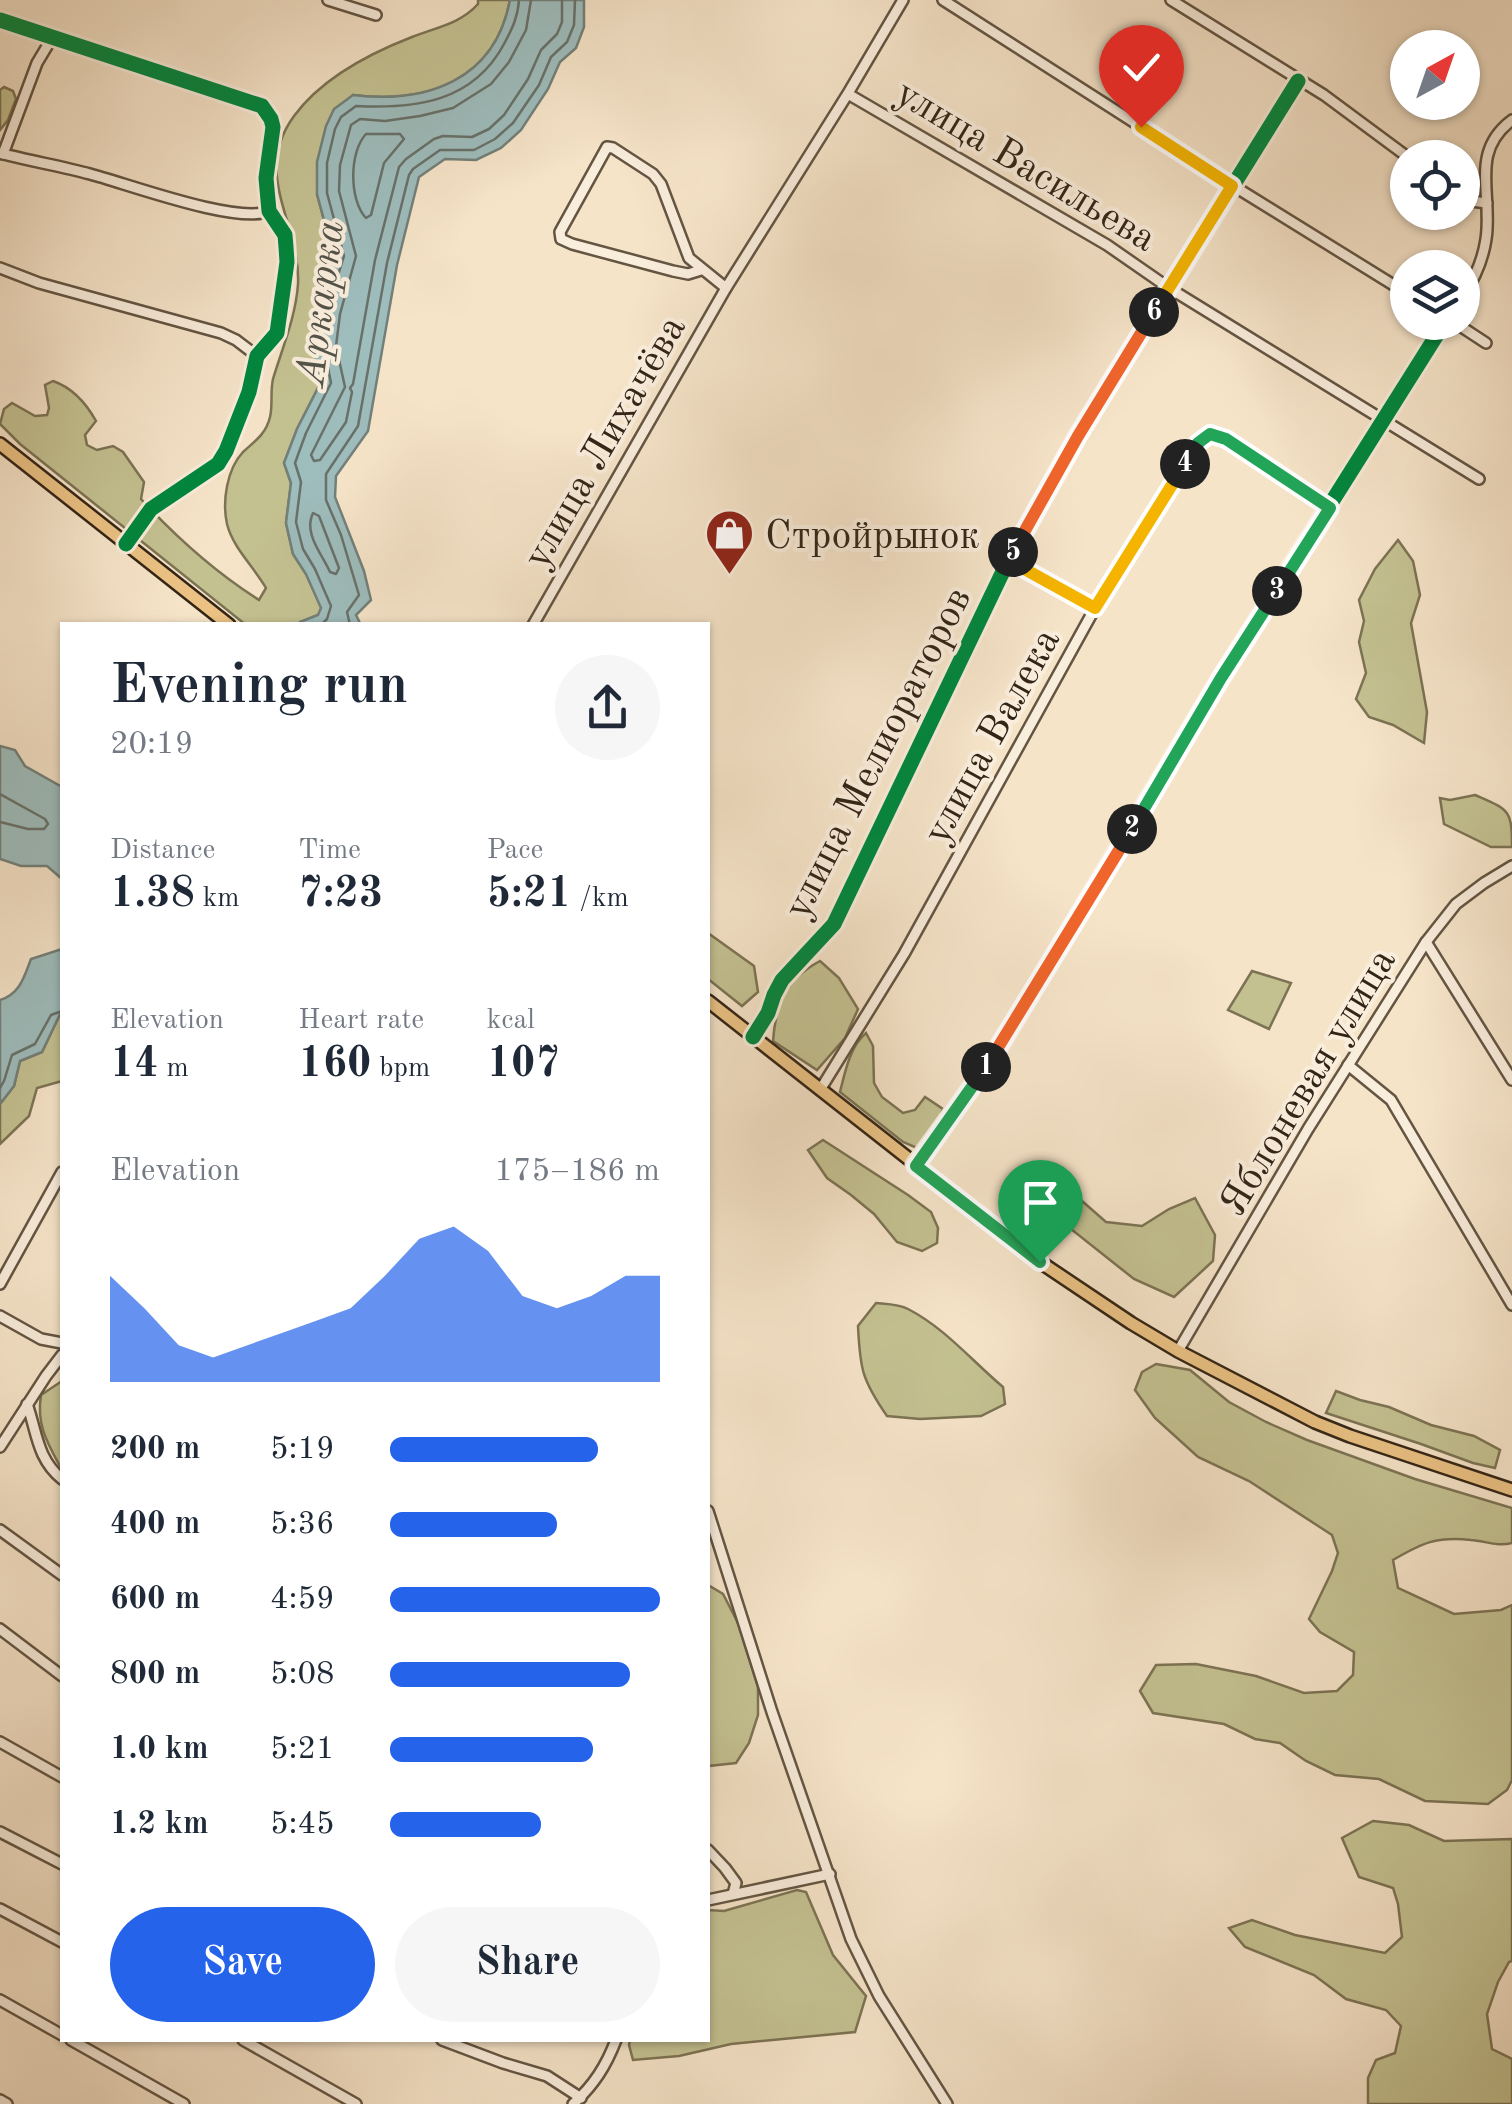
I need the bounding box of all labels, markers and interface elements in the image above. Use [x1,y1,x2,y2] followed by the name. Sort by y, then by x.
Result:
[1099,25,1184,128] pin
[1390,30,1480,120] north arrow
[1390,30,1480,340] map controls
[1114,40,1169,95] icon: check
[888,74,1162,261] street label: улица Васильева
[1390,140,1480,230] button: locate
[291,218,353,391] water label: Аркарка
[1390,250,1480,340] button: layers
[1129,287,1179,337] pin: 6
[1146,298,1162,326] text: 6
[518,310,695,576] street label: улица Лихачёва
[1160,439,1210,489] pin: 4
[1177,450,1193,478] text: 4
[704,508,756,576] shop icon: Стройрынок
[765,518,980,558] place label: Стройрынок
[988,527,1038,577] pin: 5
[1005,538,1021,566] text: 5
[1252,566,1302,616] pin: 3
[1269,577,1285,605] text: 3
[779,582,980,926] street label: улица Мелиораторов
[918,622,1069,851] street label: улица Валека
[555,655,660,760] button: share
[110,660,408,715] text: Evening run
[110,729,193,761] text: 20:19
[1107,804,1157,854] pin: 2
[1124,815,1140,843] text: 2
[110,837,215,865] text: Distance
[298,837,361,865] text: Time
[487,837,543,865] text: Pace
[110,874,195,916] text: 1.38
[298,874,383,916] text: 7:23
[487,874,572,916] text: 5:21
[195,885,239,913] text: km
[572,885,629,913] text: /km
[1214,943,1405,1223] street label: Яблоневая улица
[110,1007,224,1035] text: Elevation
[298,1007,424,1035] text: Heart rate
[487,1007,535,1035] text: kcal
[961,1042,1011,1092] pin: 1
[110,1044,159,1086] text: 14
[298,1044,371,1086] text: 160
[487,1044,560,1086] text: 107
[978,1053,994,1081] text: 1
[159,1055,189,1083] text: m
[371,1055,430,1083] text: bpm
[110,1156,240,1188] text: Elevation
[494,1156,660,1188] text: 175–186 m
[998,1160,1083,1263] pin
[1013,1175,1068,1230] icon: arrive
[110,1434,200,1466] text: 200 m
[270,1434,335,1466] text: 5:19
[110,1509,200,1541] text: 400 m
[270,1509,335,1541] text: 5:36
[110,1584,200,1616] text: 600 m
[270,1584,335,1616] text: 4:59
[110,1659,200,1691] text: 800 m
[270,1659,335,1691] text: 5:08
[110,1734,209,1766] text: 1.0 km
[270,1734,335,1766] text: 5:21
[110,1809,209,1841] text: 1.2 km
[270,1809,335,1841] text: 5:45
[110,1907,375,2022] button: Save
[395,1907,660,2022] button: Share

